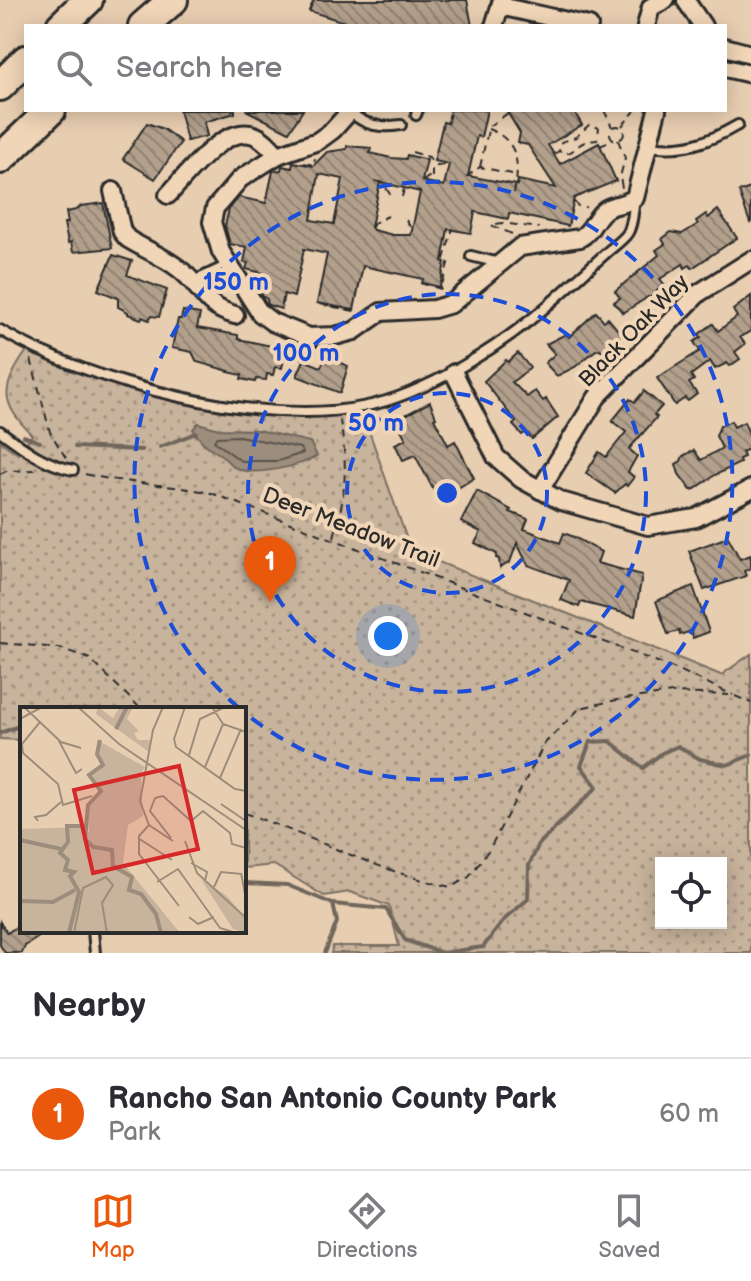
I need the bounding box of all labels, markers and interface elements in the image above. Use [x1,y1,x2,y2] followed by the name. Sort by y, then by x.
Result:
[24,24,727,112] search box
[52,46,96,90] icon: search
[116,50,282,86] text: Search here
[203,268,269,297] text: 150 m
[573,269,695,393] street label: Black Oak Way
[273,339,339,368] text: 100 m
[348,409,404,438] text: 50 m
[433,479,461,507] centre of rings
[259,482,443,574] street label: Deer Meadow Trail
[244,536,296,602] pin: 1
[368,616,408,656] your location
[20,707,246,933] inset map
[655,857,727,929] map controls
[655,857,727,929] button: locate
[32,985,146,1026] text: Nearby
[108,1081,557,1117] text: Rancho San Antonio County Park
[53,1099,63,1130] text: 1
[659,1099,719,1130] text: 60 m
[108,1117,160,1148] text: Park
[91,1189,135,1264] tab: Map
[316,1189,417,1264] tab: Directions
[599,1189,660,1264] tab: Saved

